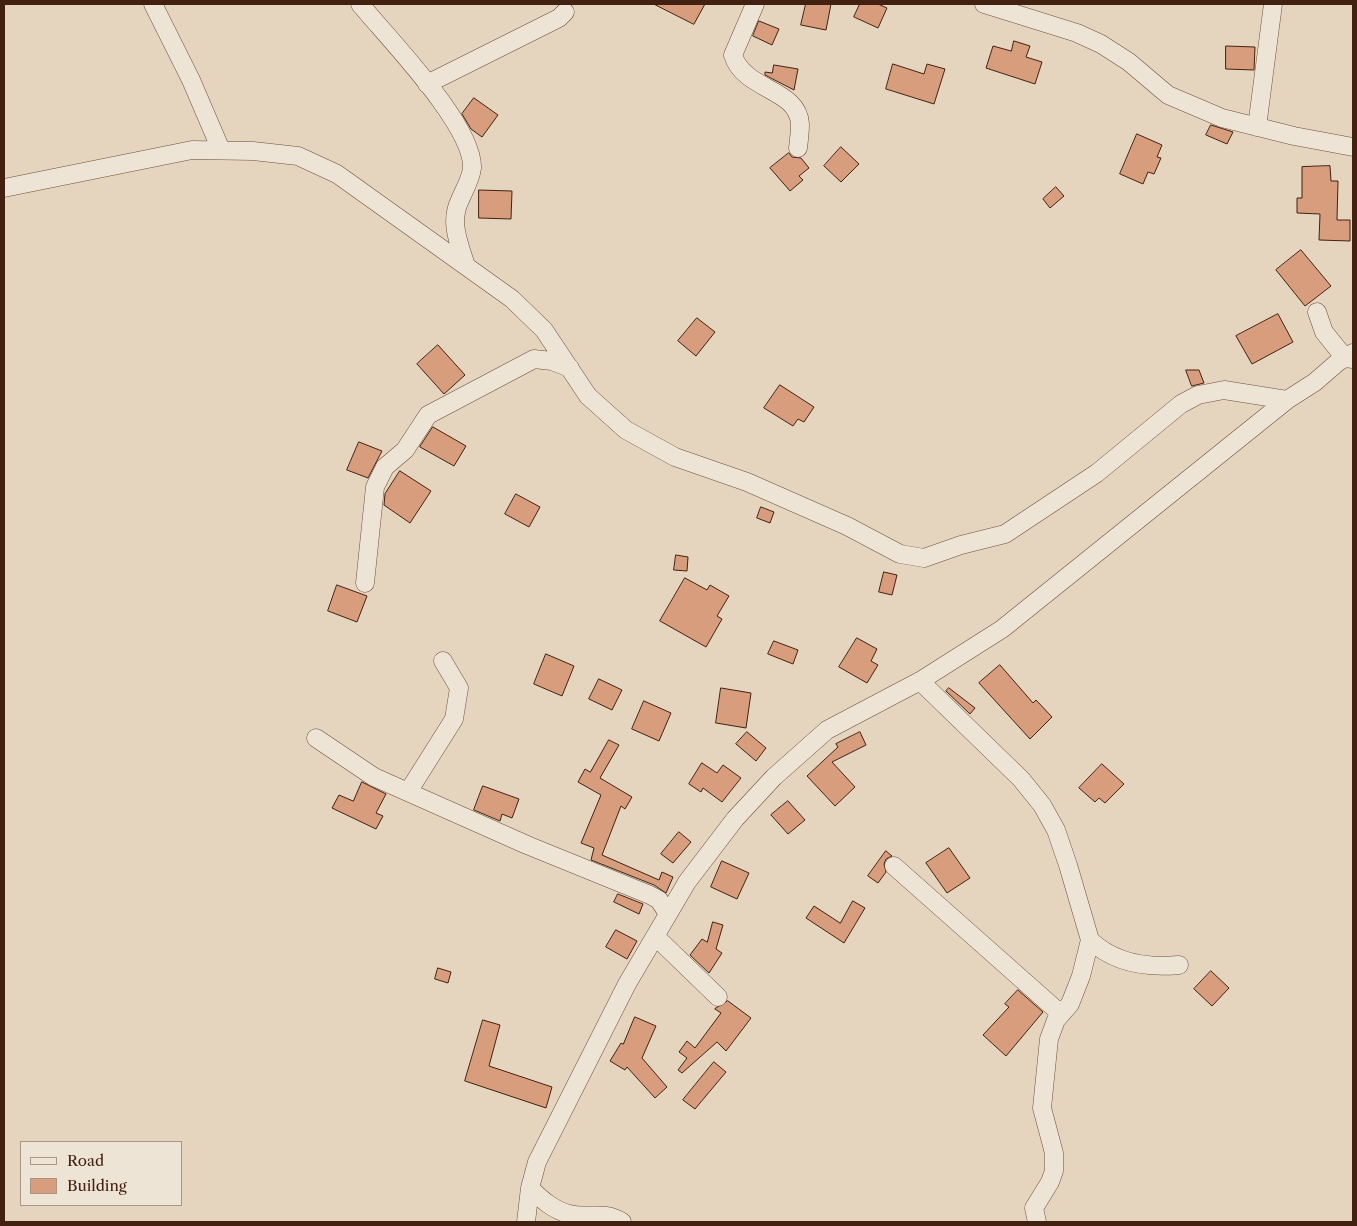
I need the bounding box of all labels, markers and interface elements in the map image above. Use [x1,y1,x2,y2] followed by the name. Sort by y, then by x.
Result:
[20,1141,182,1206] legend
[67,1151,104,1170] text: Road
[67,1176,127,1195] text: Building

